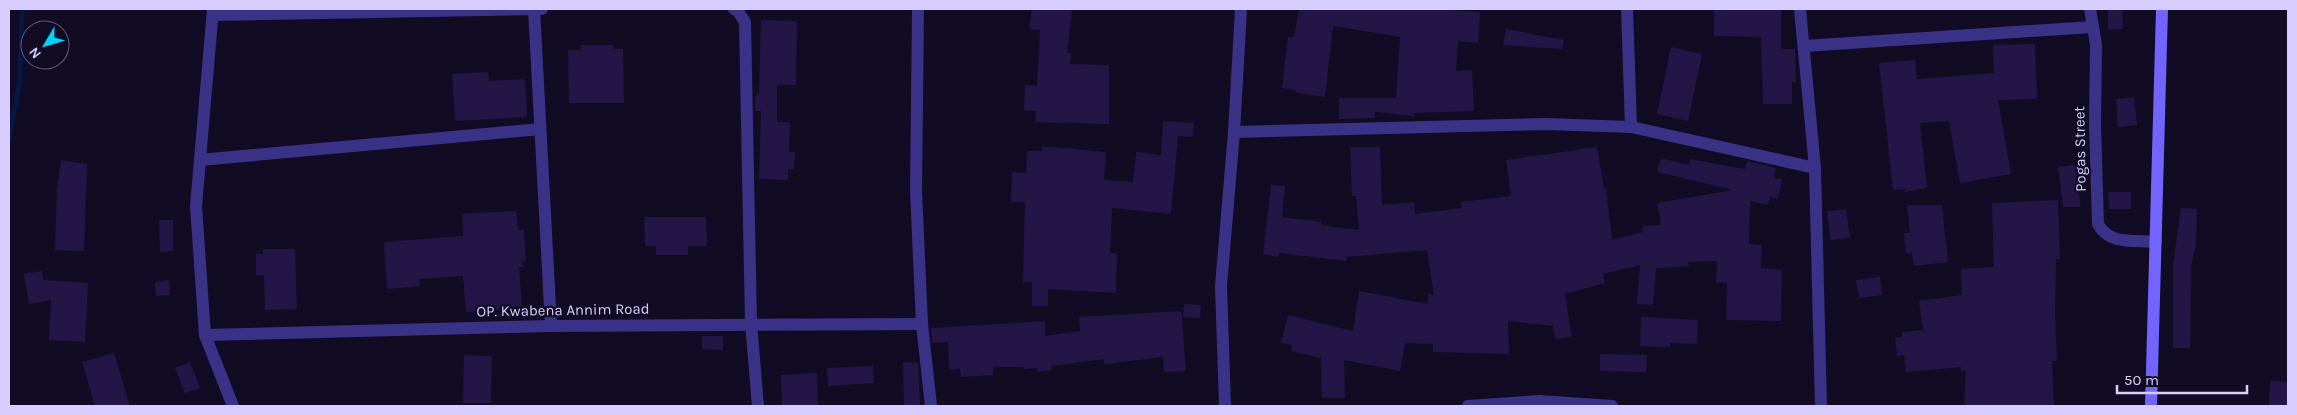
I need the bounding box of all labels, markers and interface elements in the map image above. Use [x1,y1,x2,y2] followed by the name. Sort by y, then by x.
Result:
[20,20,70,70] north arrow
[25,44,45,62] text: N
[2070,106,2090,192] street label: Pogas Street
[476,299,650,321] street label: OP. Kwabena Annim Road
[2117,362,2247,394] scale bar
[2124,371,2159,389] text: 50 m

